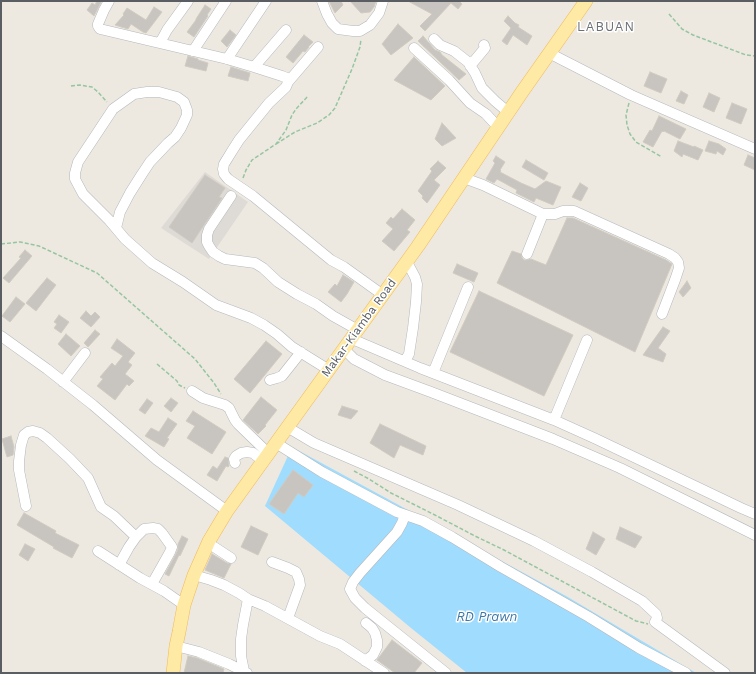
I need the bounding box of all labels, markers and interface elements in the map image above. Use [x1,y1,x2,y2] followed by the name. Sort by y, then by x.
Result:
[577,19,635,35] district label: LABUAN
[319,276,399,380] street label: Makar-Kiamba Road
[457,609,517,625] water label: RD Prawn

